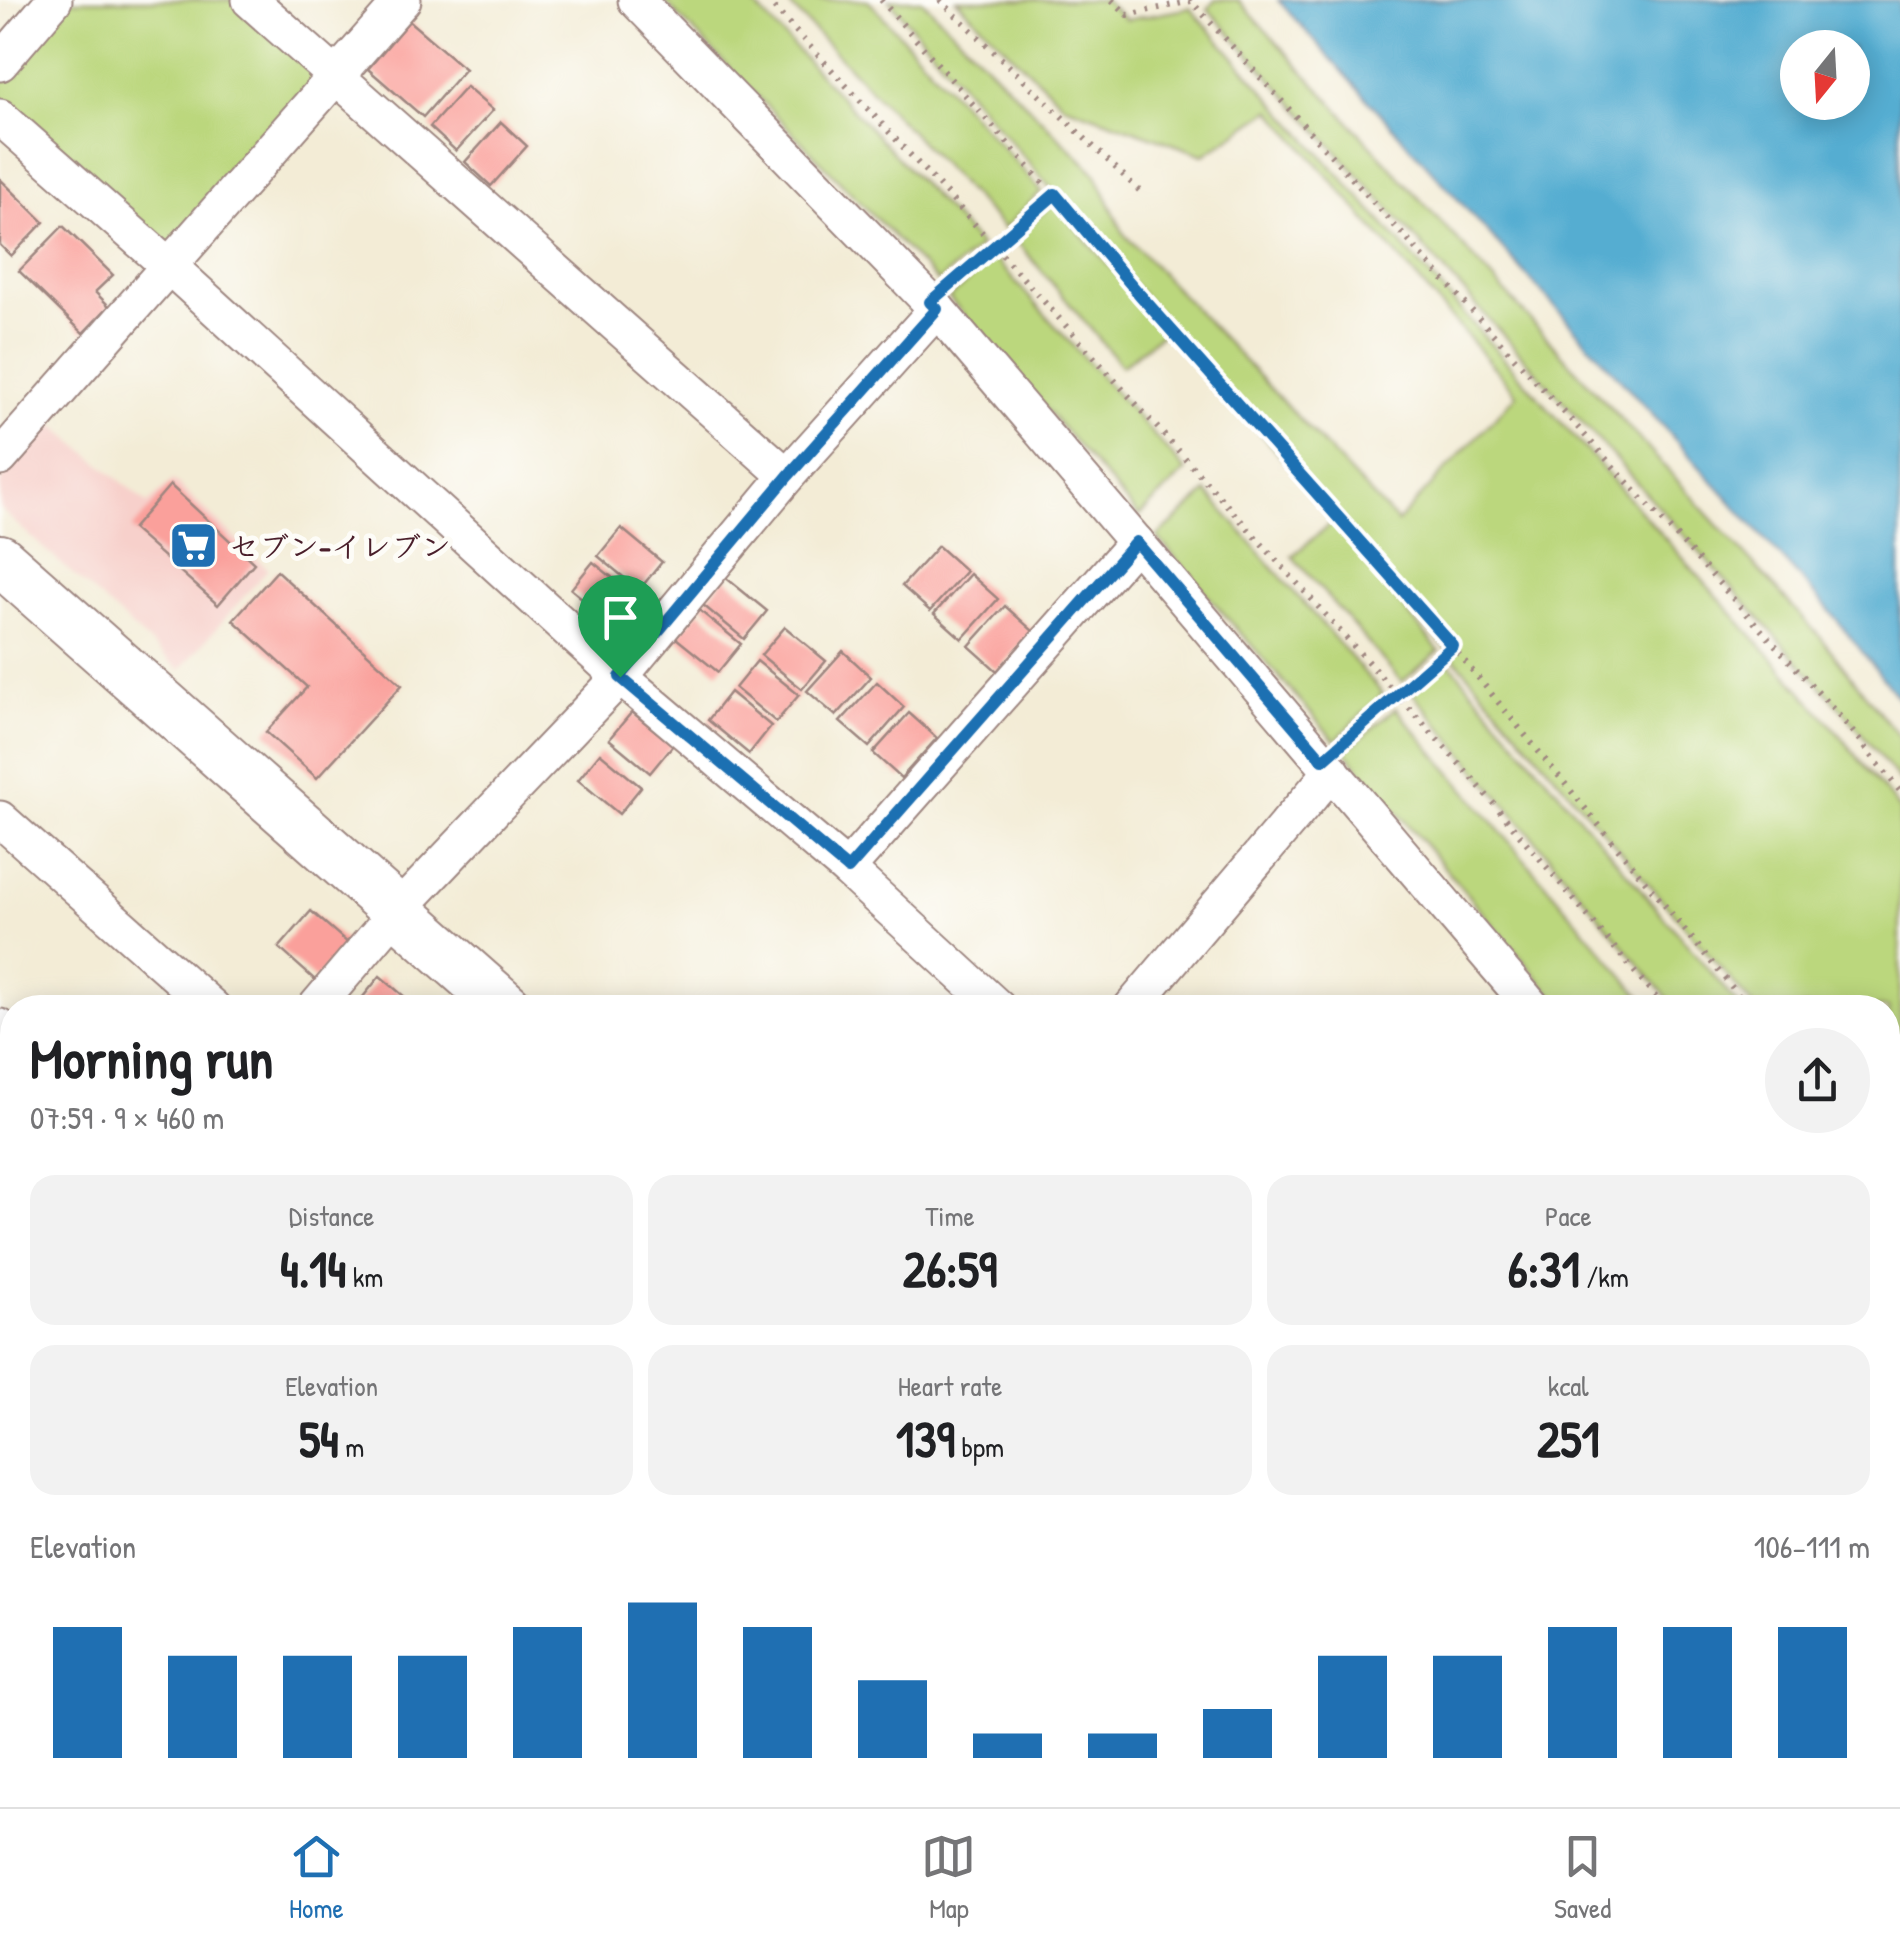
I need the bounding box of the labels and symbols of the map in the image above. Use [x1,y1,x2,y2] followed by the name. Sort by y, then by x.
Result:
[1780,30,1870,120] north arrow
[168,520,220,572] supermarket icon: セブン-イレブン
[229,526,451,566] place label: セブン-イレブン
[578,575,663,678] pin

